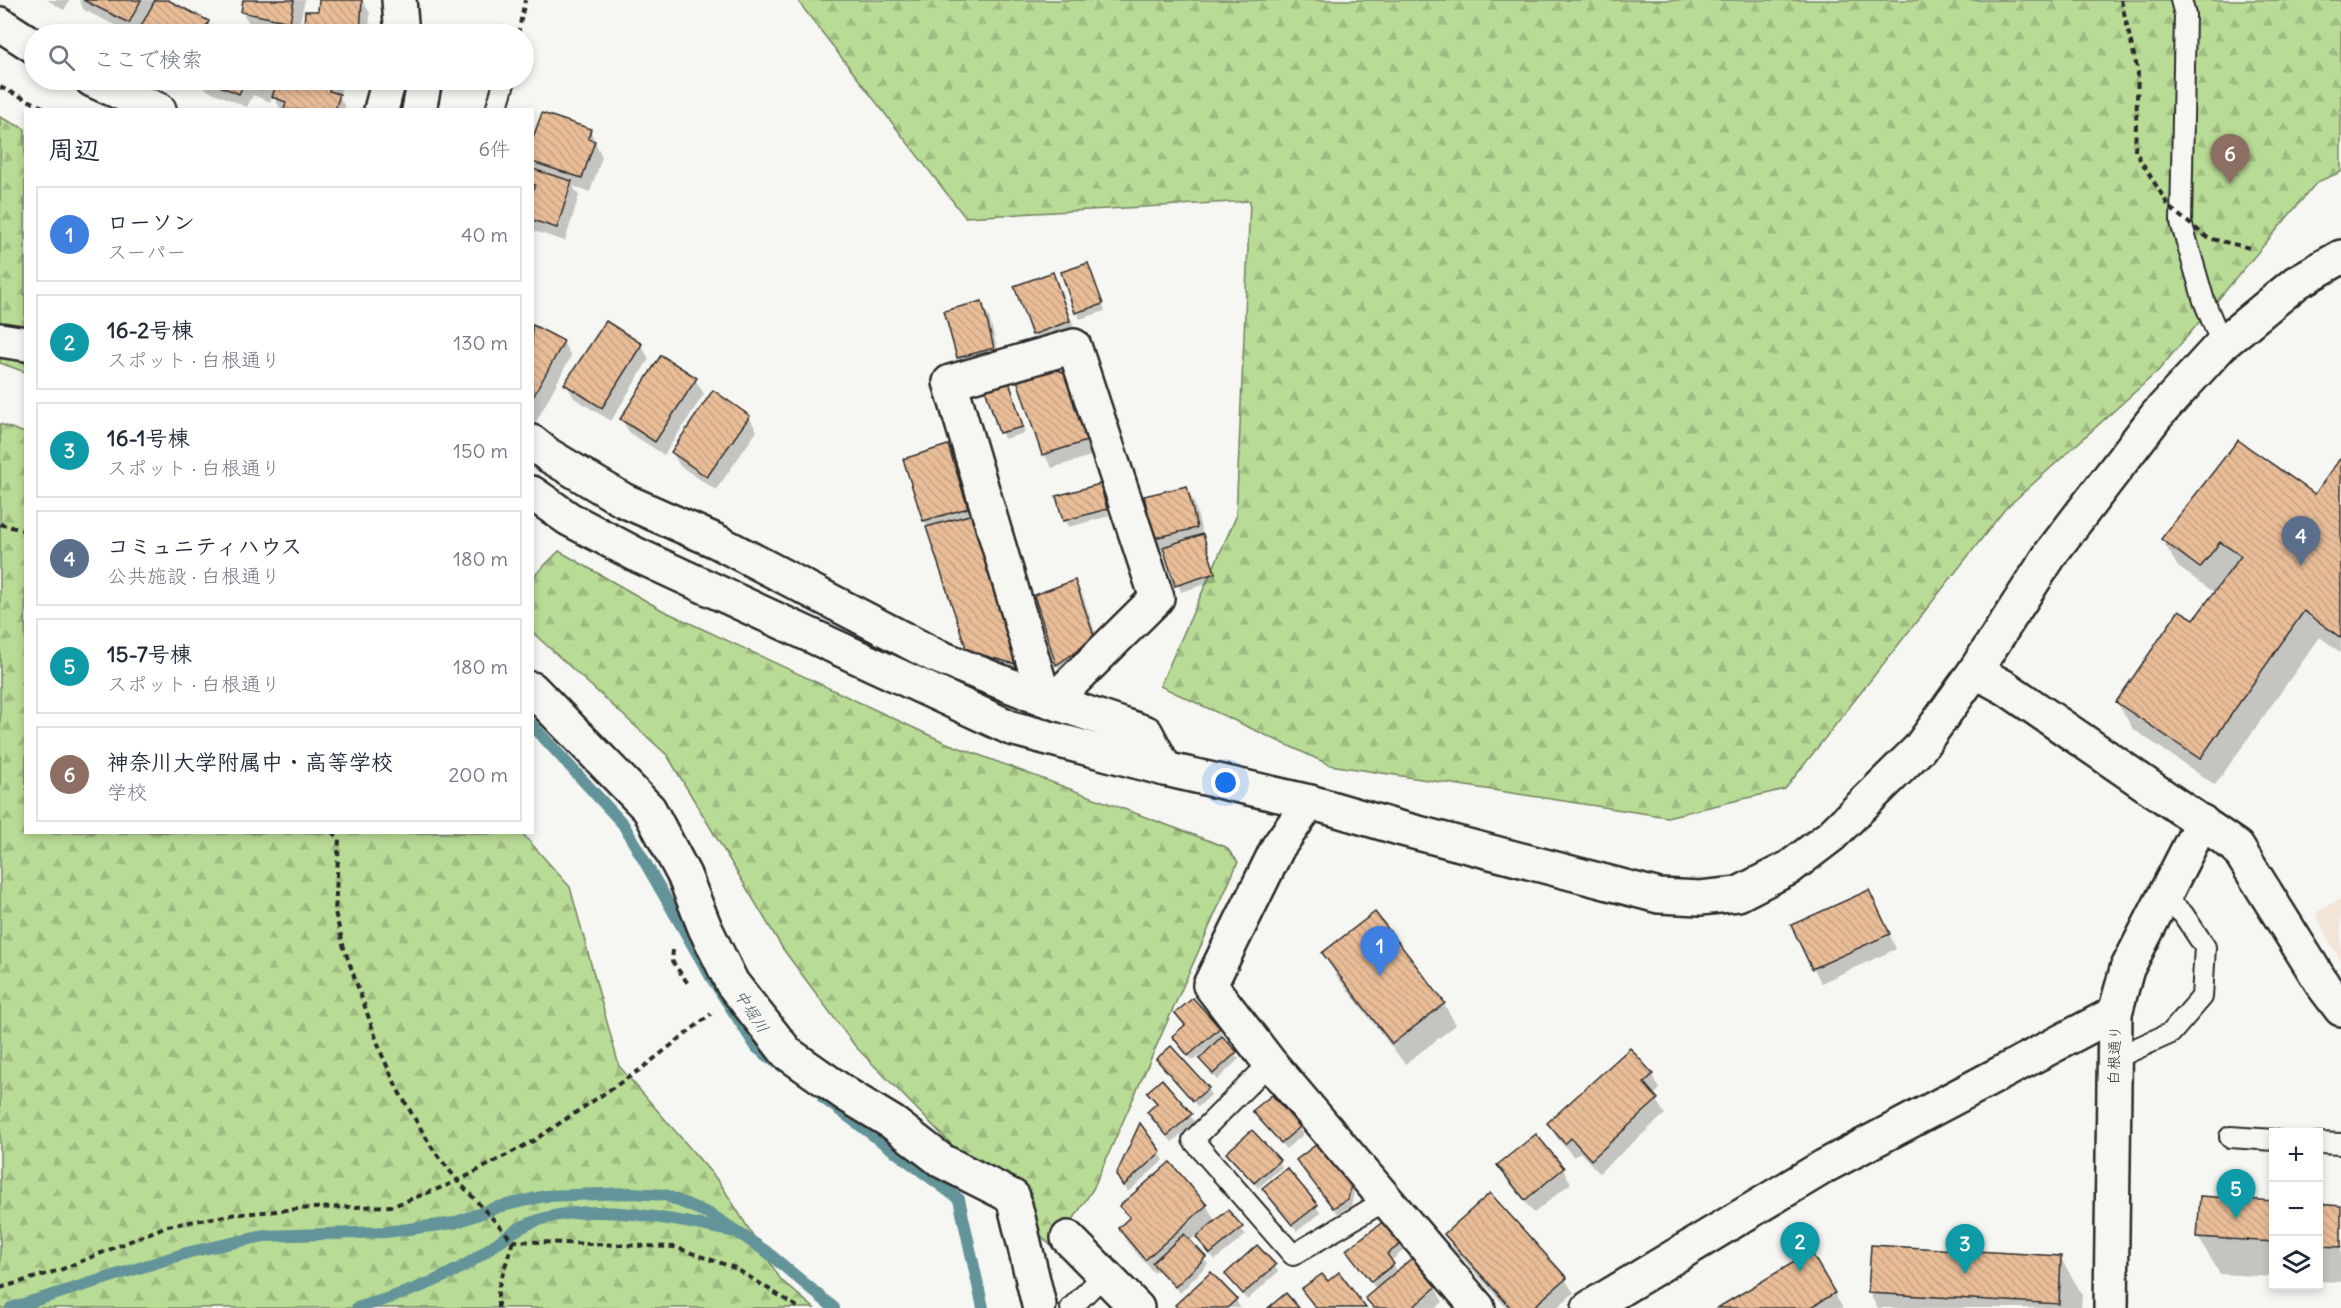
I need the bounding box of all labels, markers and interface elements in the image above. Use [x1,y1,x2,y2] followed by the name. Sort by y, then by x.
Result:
[24,24,534,90] search box
[45,41,78,74] icon: search
[93,45,203,73] text: ここで検索
[48,133,100,166] text: 周辺
[2210,134,2250,184] pin: 6
[478,136,510,161] text: 6件
[107,208,195,236] text: ローソン
[66,222,73,247] text: 1
[461,222,508,247] text: 40 m
[107,239,186,264] text: スーパー
[107,316,193,344] text: 16-2号棟
[64,330,75,355] text: 2
[453,330,508,355] text: 130 m
[107,347,281,372] text: スポット · 白根通り
[107,424,190,452] text: 16-1号棟
[64,438,75,463] text: 3
[453,438,508,463] text: 150 m
[107,455,281,480] text: スポット · 白根通り
[2282,516,2320,566] pin: 4
[107,532,302,560] text: コミュニティハウス
[64,546,75,571] text: 4
[453,546,508,571] text: 180 m
[107,563,281,588] text: 公共施設 · 白根通り
[107,640,192,668] text: 15-7号棟
[64,654,75,679] text: 5
[453,654,508,679] text: 180 m
[107,671,281,696] text: スポット · 白根通り
[107,748,393,776] text: 神奈川大学附属中・高等学校
[64,762,75,787] text: 6
[448,762,508,787] text: 200 m
[1211,768,1240,797] your location
[107,779,147,804] text: 学校
[1360,926,1400,976] pin: 1
[731,985,773,1037] water label: 中堀川
[2103,1025,2125,1085] street label: 白根通り
[2269,1128,2323,1290] map controls
[2269,1128,2323,1182] button: +
[2216,1170,2256,1219] pin: 5
[2269,1182,2323,1236] button: −
[1780,1222,1820,1272] pin: 2
[1946,1224,1984,1274] pin: 3
[2269,1236,2323,1290] button: layers

